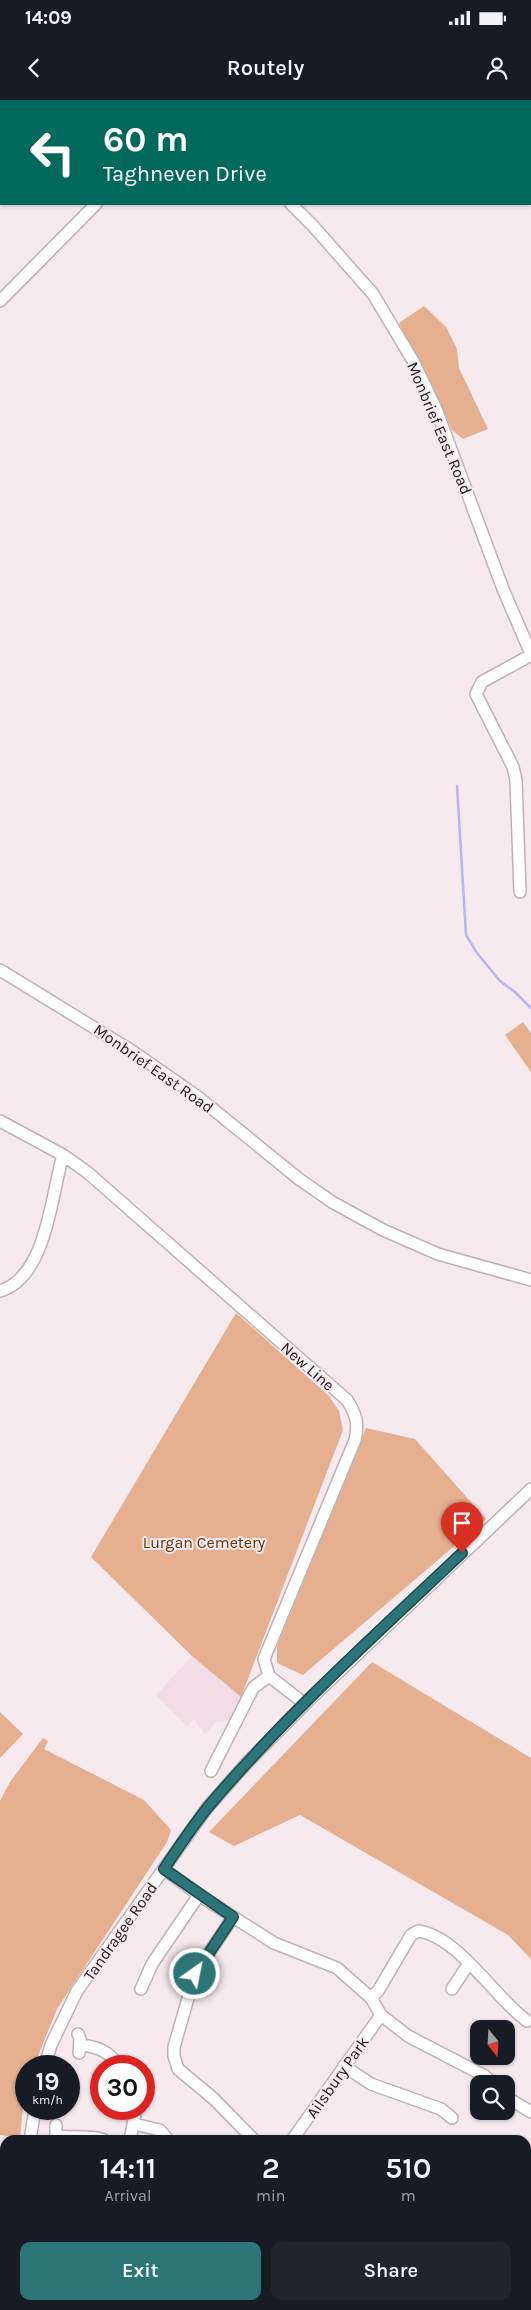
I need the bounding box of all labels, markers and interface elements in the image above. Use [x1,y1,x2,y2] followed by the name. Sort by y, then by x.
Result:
[25,7,72,29] text: 14:09
[20,54,48,82] icon: back
[483,54,511,82] icon: person
[227,55,304,81] text: Routely
[103,119,188,160] text: 60 m
[20,120,85,185] icon: left
[103,161,267,187] text: Taghneven Drive
[403,359,476,497] street label: Monbrief East Road
[90,1020,217,1117] street label: Monbrief East Road
[277,1338,338,1395] street label: New Line
[441,1502,483,1553] pin
[448,1509,476,1537] icon: arrive
[143,1533,266,1552] park label: Lurgan Cemetery
[80,1879,161,1984] street label: Tandragee Road
[168,1947,220,1999] position arrow
[470,2020,515,2065] north arrow
[470,2020,515,2120] map controls
[302,2033,373,2122] street label: Ailsbury Park
[90,2055,155,2120] speed limit sign: 30
[35,2067,60,2096] text: 19
[470,2075,515,2120] button: search
[32,2093,63,2107] text: km/h
[100,2150,156,2186] text: 14:11
[262,2150,280,2186] text: 2
[385,2150,431,2186] text: 510
[105,2186,151,2205] text: Arrival
[256,2186,285,2205] text: min
[401,2186,416,2205] text: m
[20,2242,261,2300] button: Exit
[271,2242,511,2300] button: Share

